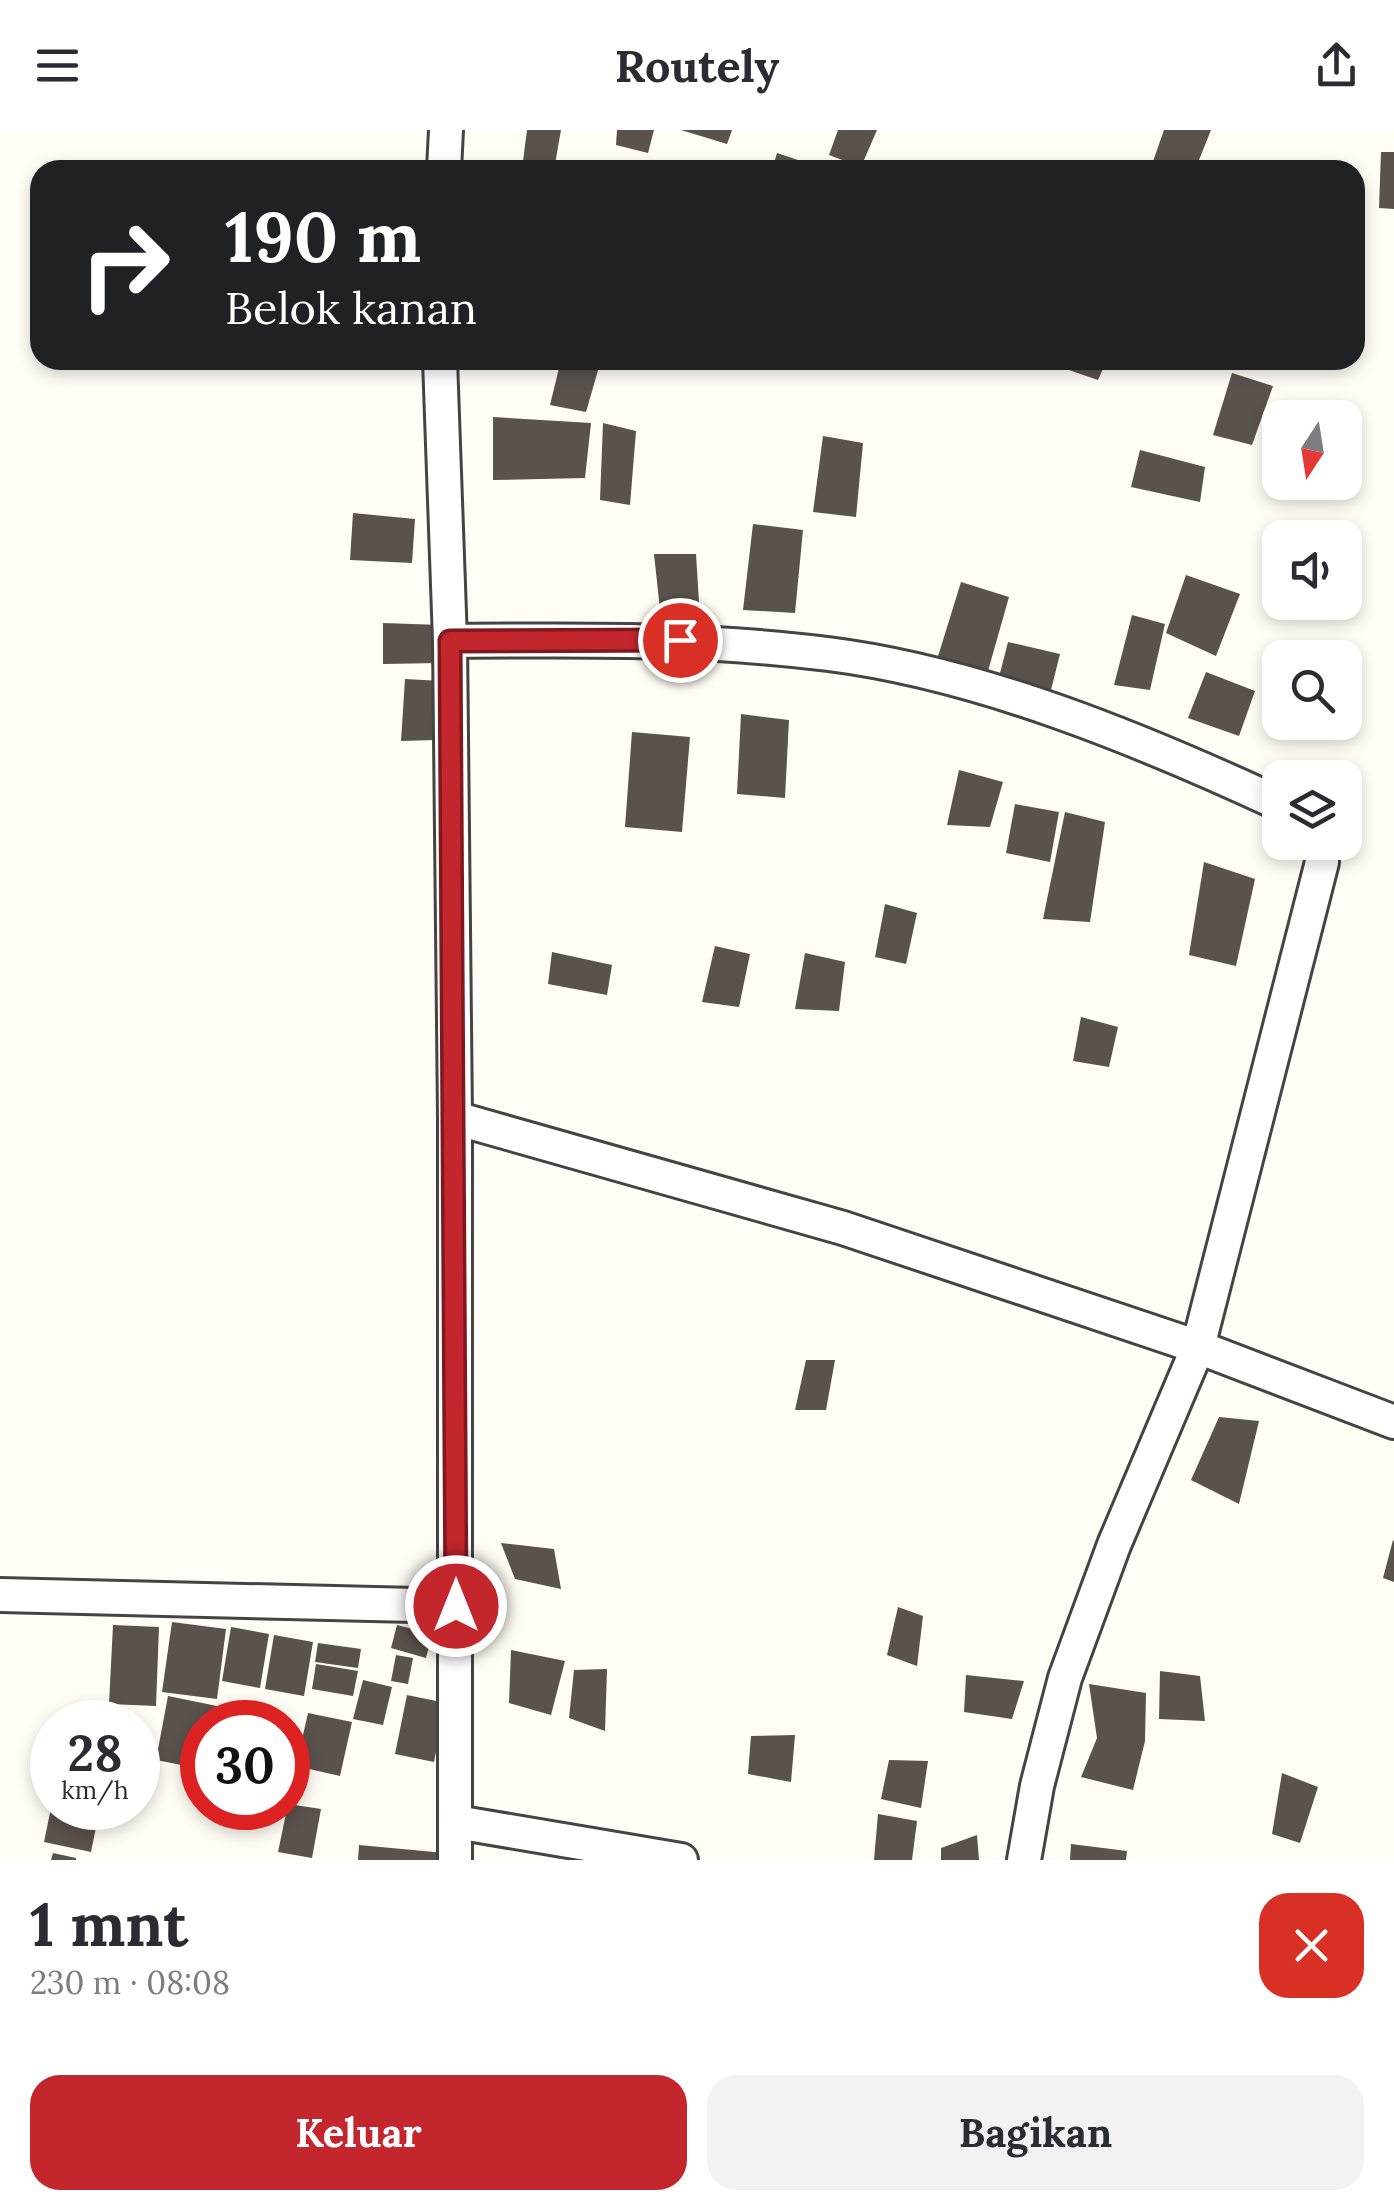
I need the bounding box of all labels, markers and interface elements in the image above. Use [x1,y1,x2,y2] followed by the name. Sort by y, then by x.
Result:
[615,37,779,94] text: Routely
[30,38,85,93] icon: menu
[1309,38,1364,93] icon: share
[225,192,421,281] text: 190 m
[60,200,190,330] icon: right
[225,279,477,336] text: Belok kanan
[1262,400,1362,500] north arrow
[1262,400,1362,860] map controls
[1262,520,1362,620] button: sound
[638,598,723,683] pin
[653,613,708,668] icon: arrive
[1262,640,1362,740] button: search
[1262,760,1362,860] button: layers
[404,1554,508,1658] position arrow
[180,1700,310,1830] speed limit sign: 30
[67,1721,123,1785] text: 28
[61,1774,129,1806] text: km/h
[30,1886,188,1962] text: 1 mnt
[1259,1893,1364,1998] button: close
[30,1962,230,2003] text: 230 m · 08:08
[30,2075,687,2190] button: Keluar
[707,2075,1364,2190] button: Bagikan

